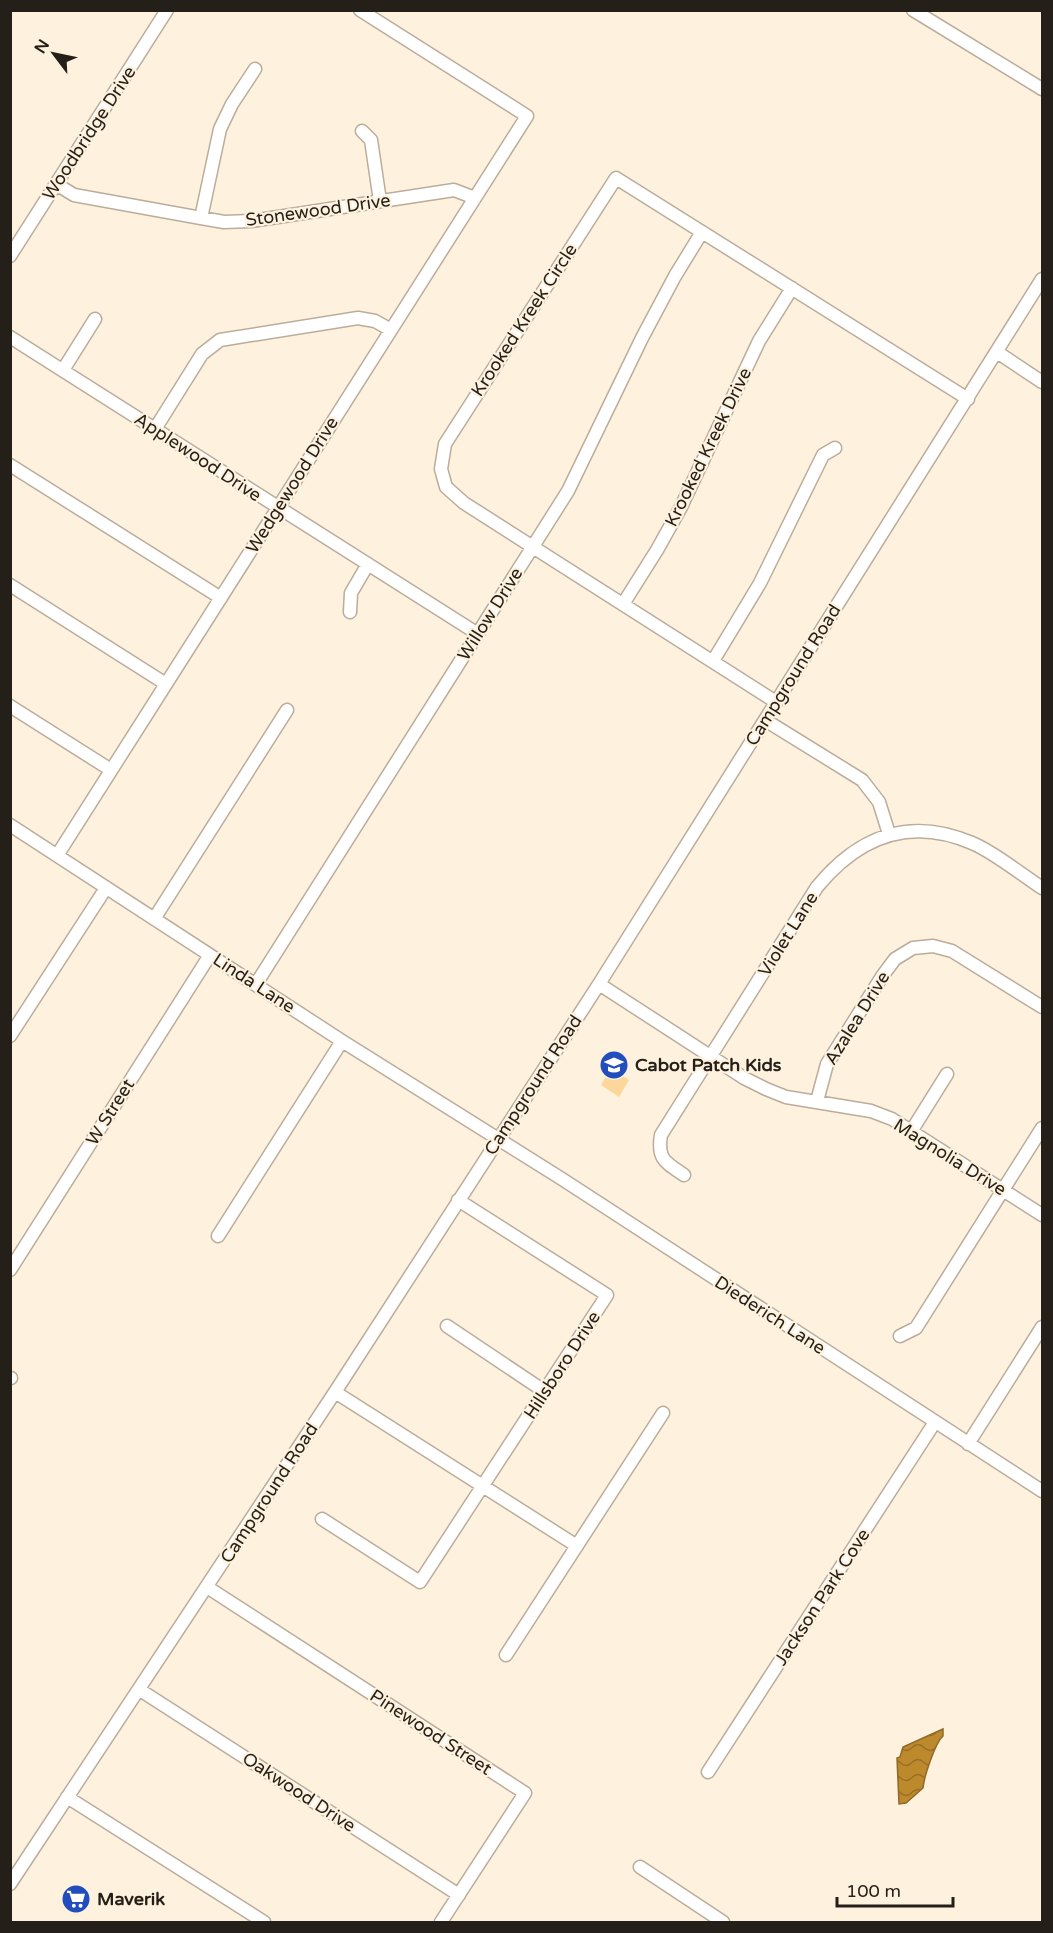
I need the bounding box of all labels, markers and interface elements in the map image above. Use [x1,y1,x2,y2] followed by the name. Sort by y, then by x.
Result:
[24,24,84,84] north arrow
[30,36,54,57] text: N
[37,62,141,204] street label: Woodbridge Drive
[244,189,392,231] street label: Stonewood Drive
[466,239,582,401] street label: Krooked Kreek Circle
[660,364,756,530] street label: Krooked Kreek Drive
[130,408,266,506] street label: Applewood Drive
[241,413,343,557] street label: Wedgewood Drive
[453,563,527,665] street label: Willow Drive
[741,600,845,750] street label: Campground Road
[753,888,823,980] street label: Violet Lane
[209,948,299,1018] street label: Linda Lane
[820,967,894,1069] street label: Azalea Drive
[479,1011,587,1159] street label: Campground Road
[598,1049,630,1081] school or university icon: Cabot Patch Kids
[635,1054,782,1076] place label: Cabot Patch Kids
[81,1075,139,1149] street label: W Street
[890,1114,1010,1200] street label: Magnolia Drive
[710,1271,830,1359] street label: Diederich Lane
[519,1307,605,1423] street label: Hillsboro Drive
[215,1419,323,1567] street label: Campground Road
[770,1524,874,1670] street label: Jackson Park Cove
[366,1684,496,1780] street label: Pinewood Street
[238,1747,360,1837] street label: Oakwood Drive
[837,1870,952,1908] scale bar
[846,1880,901,1902] text: 100 m
[60,1883,92,1915] supermarket icon: Maverik
[97,1888,165,1910] place label: Maverik

